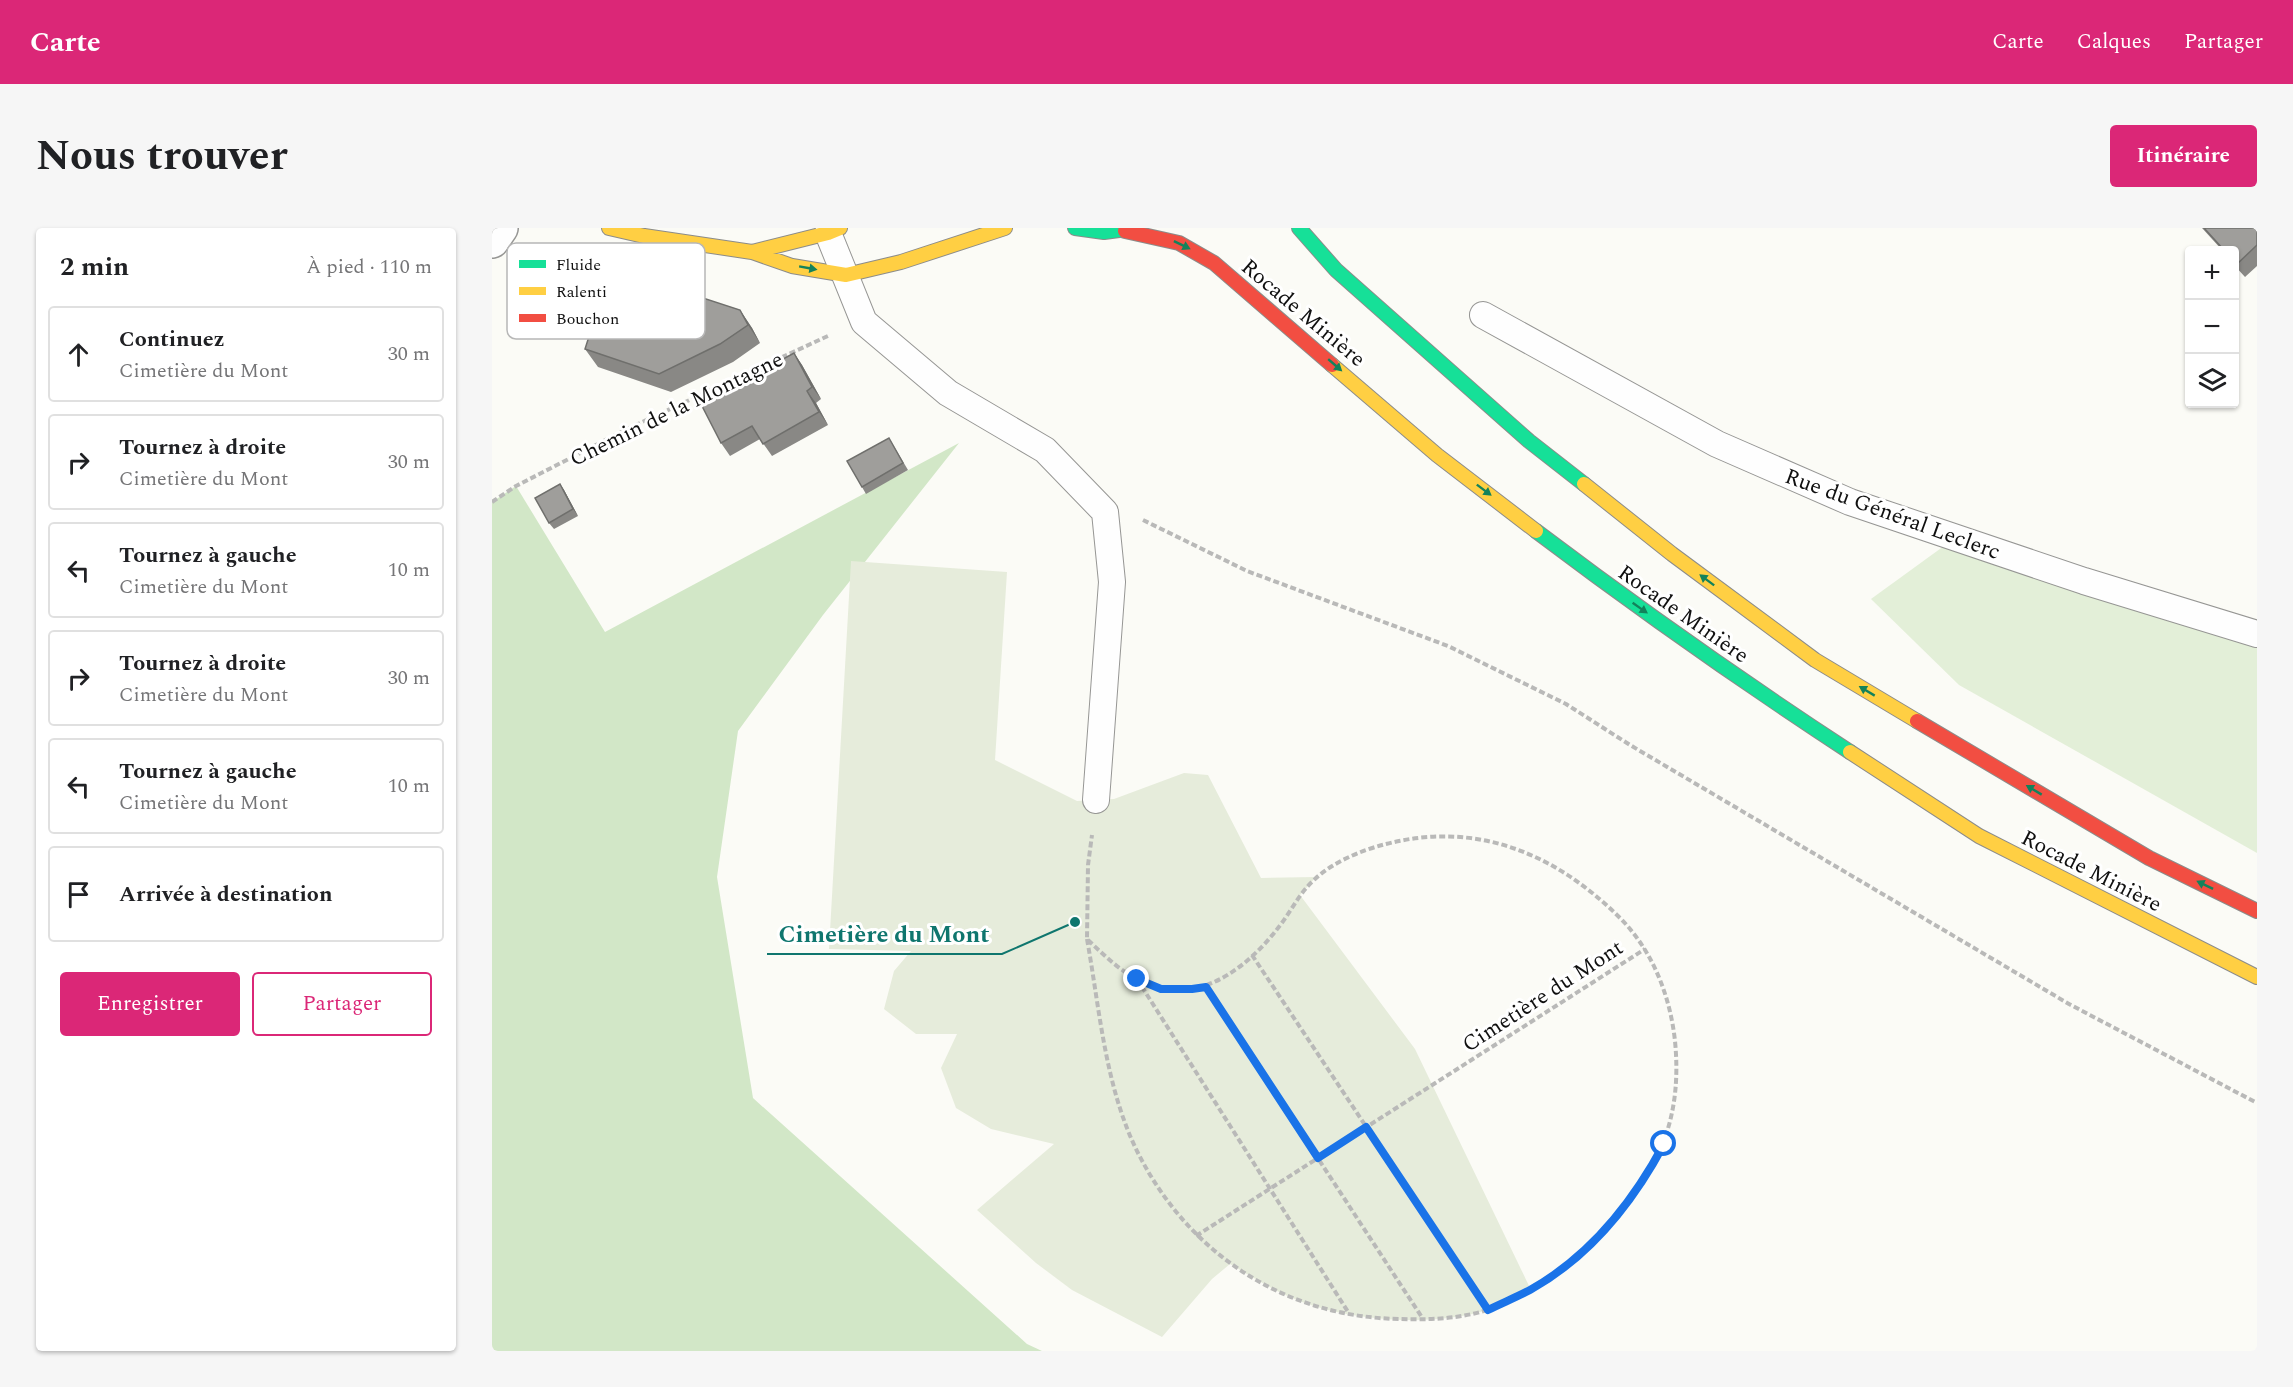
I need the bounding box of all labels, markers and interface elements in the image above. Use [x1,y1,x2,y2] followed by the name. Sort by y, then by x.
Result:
[30,21,101,64] text: Carte
[1992,26,2044,58] text: Carte
[2077,26,2151,58] text: Calques
[2184,26,2263,58] text: Partager
[36,125,288,188] text: Nous trouver
[2110,125,2257,187] button: Itinéraire
[1173,241,1190,250] one-way arrow
[507,243,705,339] legend
[2185,246,2239,408] map controls
[2185,246,2239,300] button: +
[60,247,129,287] text: 2 min
[1233,251,1373,375] street label: Rocade Minière
[306,252,432,282] text: À pied · 110 m
[556,253,601,277] text: Fluide
[799,264,818,273] one-way arrow
[556,280,607,304] text: Ralenti
[2185,300,2239,354] button: −
[556,307,619,331] text: Bouchon
[119,323,225,356] text: Continuez
[62,338,95,371] icon: ahead
[388,339,430,369] text: 30 m
[564,343,789,475] street label: Chemin de la Montagne
[2185,354,2239,408] button: layers
[119,356,288,386] text: Cimetière du Mont
[1327,358,1342,371] one-way arrow
[119,431,286,464] text: Tournez à droite
[62,446,95,479] icon: right
[388,447,430,477] text: 30 m
[1780,460,2005,569] street label: Rue du Général Leclerc
[119,464,288,494] text: Cimetière du Mont
[1476,484,1492,497] one-way arrow
[119,539,297,572] text: Tournez à gauche
[62,554,95,587] icon: left
[388,555,430,585] text: 10 m
[1611,557,1756,672] street label: Rocade Minière
[119,572,288,602] text: Cimetière du Mont
[1699,574,1714,586] one-way arrow
[1631,602,1647,614] one-way arrow
[119,647,286,680] text: Tournez à droite
[62,662,95,695] icon: right
[388,663,430,693] text: 30 m
[119,680,288,710] text: Cimetière du Mont
[1859,685,1875,696] one-way arrow
[119,755,297,788] text: Tournez à gauche
[62,770,95,803] icon: left
[388,771,430,801] text: 10 m
[2026,785,2043,795] one-way arrow
[119,788,288,818] text: Cimetière du Mont
[2015,822,2167,921] street label: Rocade Minière
[62,878,95,911] icon: arrive
[119,878,333,911] text: Arrivée à destination
[2196,881,2213,890] one-way arrow
[767,912,1002,954] callout: Cimetière du Mont
[778,917,990,953] text: Cimetière du Mont
[1456,932,1630,1061] street label: Cimetière du Mont
[1123,965,1149,991] route end
[60,972,240,1036] button: Enregistrer
[252,972,432,1036] button: Partager
[1650,1130,1676,1156] route start

